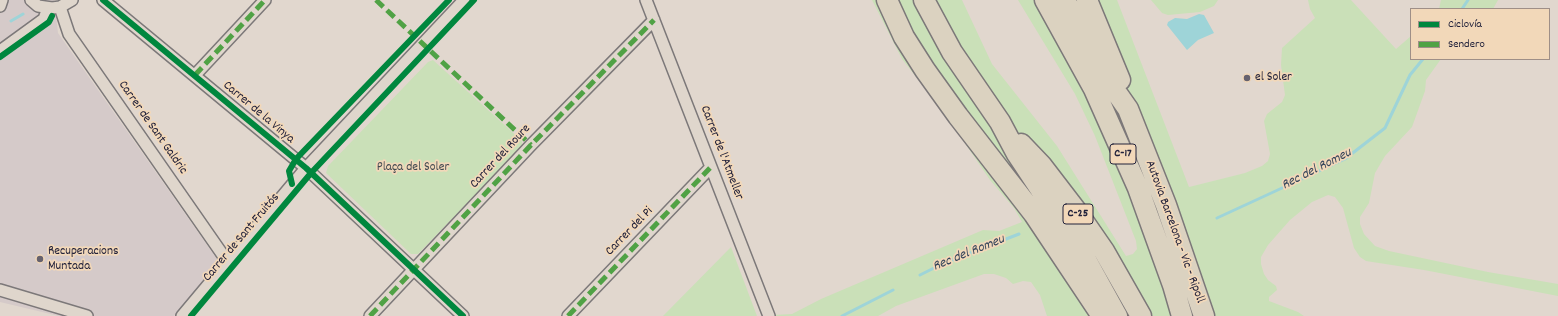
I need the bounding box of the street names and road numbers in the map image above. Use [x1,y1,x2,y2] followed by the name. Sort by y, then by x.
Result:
[114,78,190,178] street label: Carrer de Sant Galdric
[219,79,297,147] street label: Carrer de la Vinya
[696,104,746,202] street label: Carrer de l'Atmeller
[467,122,535,192] street label: Carrer del Roure
[1110,144,1136,164] road number: C-17
[1141,159,1207,305] street label: Autovia Barcelona - Vic - Ripoll
[200,191,284,285] street label: Carrer de Sant Fruitós
[603,204,657,260] street label: Carrer del Pi
[1063,204,1093,224] road number: C-25

